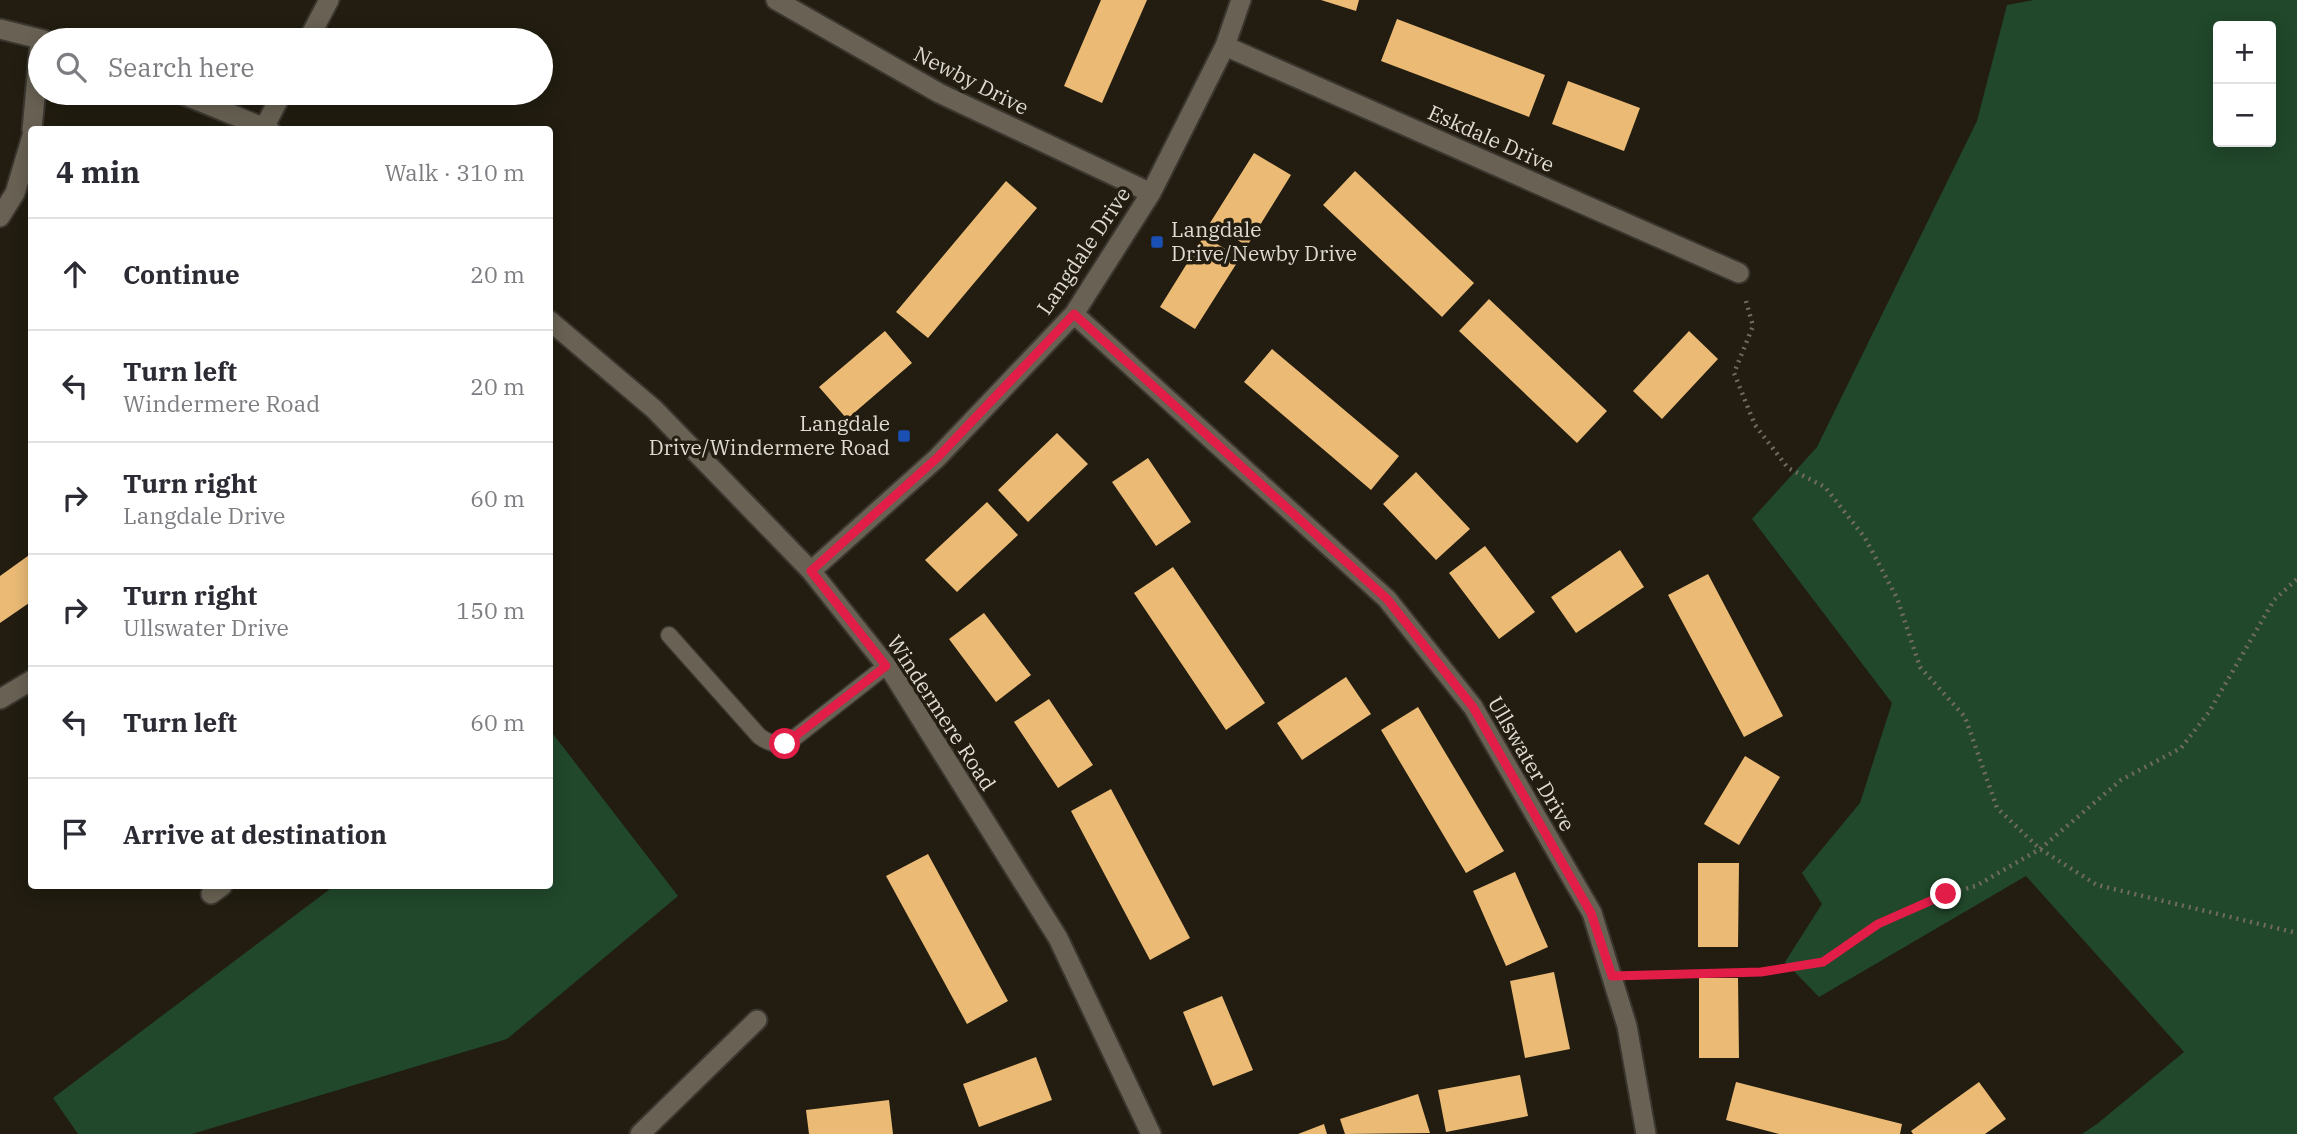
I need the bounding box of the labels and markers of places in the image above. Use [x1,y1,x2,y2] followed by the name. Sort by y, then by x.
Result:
[1171,215,1357,267] place label: Langdale Drive/Newby Drive
[1149,234,1165,250] marker: Langdale Drive/Newby Drive
[649,409,890,461] place label: Langdale Drive/Windermere Road
[896,428,912,444] marker: Langdale Drive/Windermere Road

